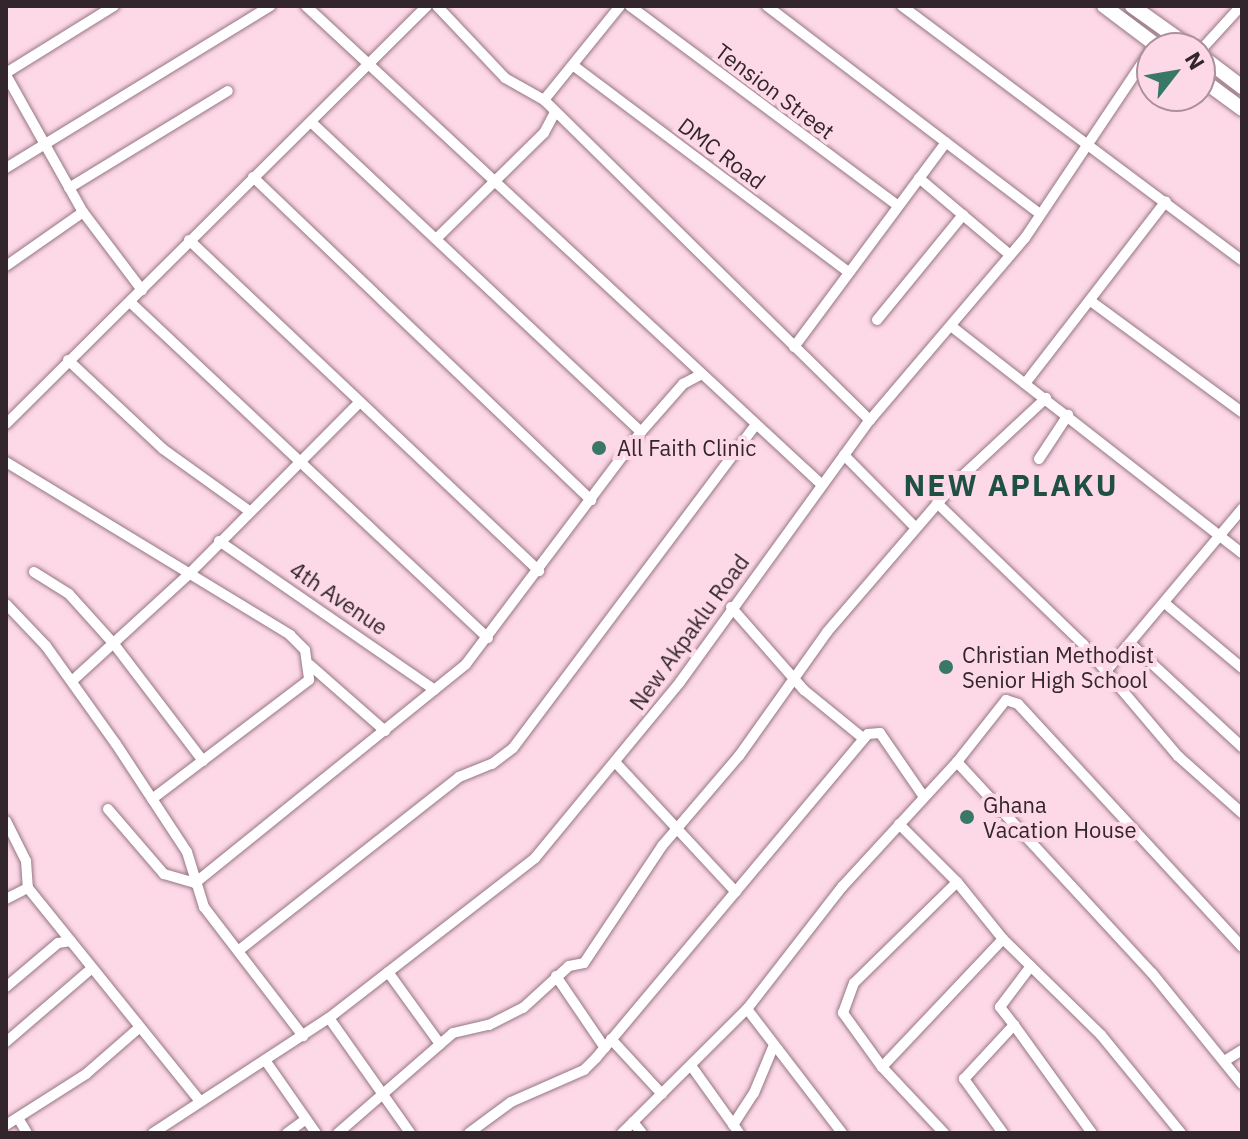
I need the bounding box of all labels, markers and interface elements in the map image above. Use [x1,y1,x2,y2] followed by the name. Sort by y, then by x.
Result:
[1136,32,1216,112] north arrow
[710,38,840,144] street label: Tension Street
[1179,46,1212,75] text: N
[673,112,771,194] street label: DMC Road
[617,435,756,461] place label: All Faith Clinic
[588,437,610,459] marker: All Faith Clinic
[903,467,1119,503] district label: NEW APLAKU
[624,549,754,715] street label: New Akpaklu Road
[285,556,393,640] street label: 4th Avenue
[962,641,1154,692] place label: Christian Methodist Senior High School
[937,658,955,676] marker: Christian Methodist Senior High School
[983,791,1137,842] place label: Ghana Vacation House
[958,808,976,826] marker: Ghana Vacation House

